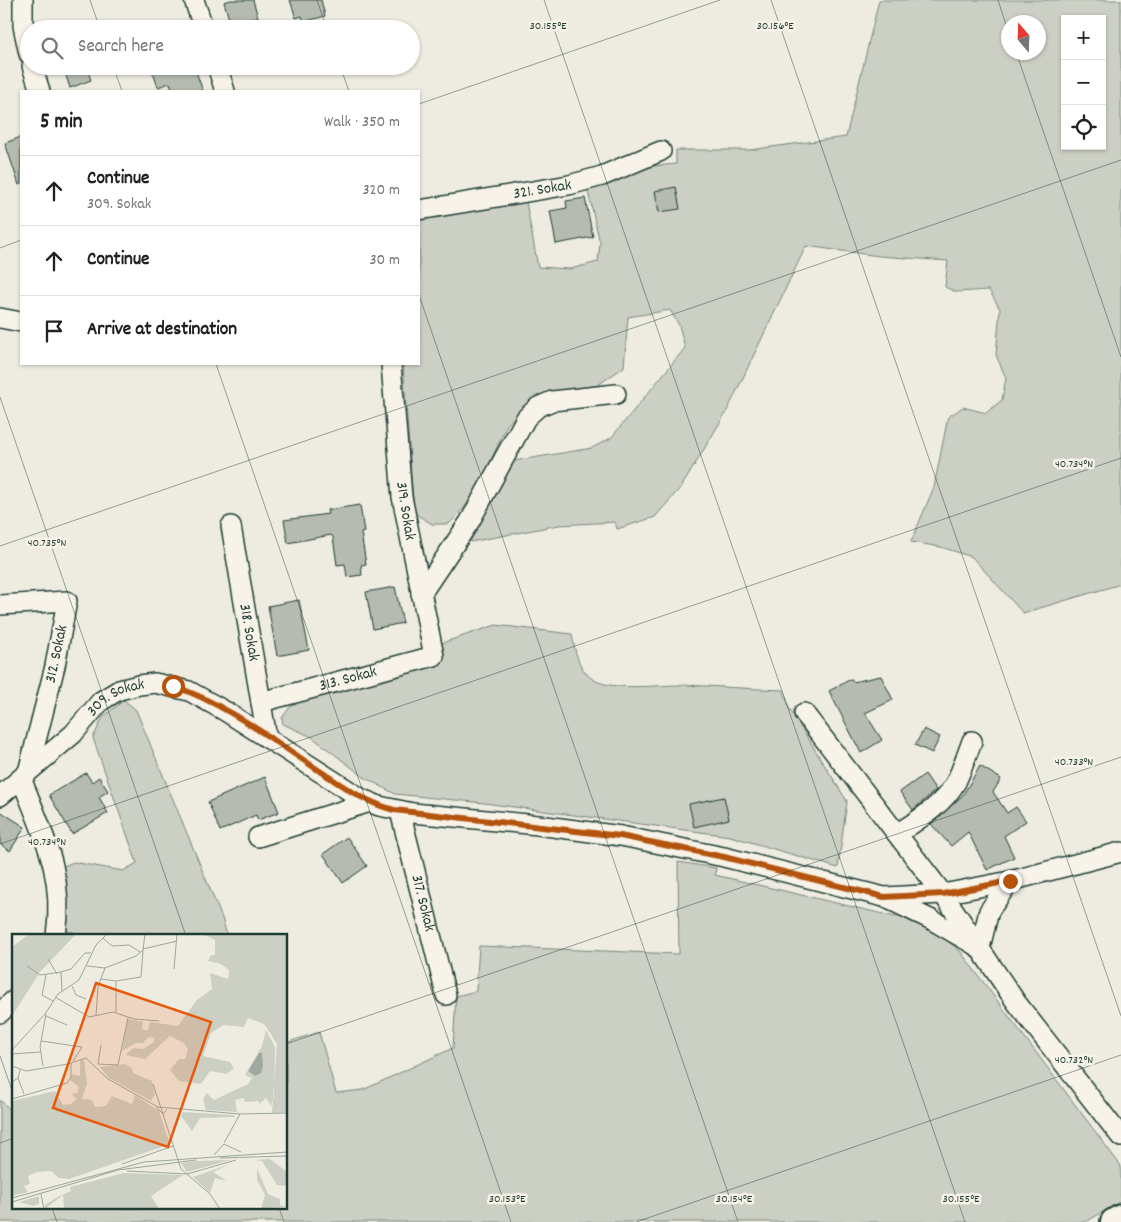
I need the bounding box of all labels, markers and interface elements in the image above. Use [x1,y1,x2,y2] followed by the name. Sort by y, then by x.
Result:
[1001,15,1046,60] north arrow
[1061,15,1106,150] map controls
[1061,15,1106,60] button: +
[530,18,567,35] text: 30.155°E
[756,18,794,35] text: 30.156°E
[20,20,420,75] search box
[38,34,66,62] icon: search
[78,34,164,61] text: Search here
[1061,60,1106,105] button: −
[1061,105,1106,150] button: locate
[40,108,83,138] text: 5 min
[324,111,400,134] text: Walk · 350 m
[87,166,149,193] text: Continue
[511,173,573,206] street label: 321. Sokak
[40,177,68,205] icon: ahead
[363,179,400,202] text: 320 m
[87,193,151,216] text: 309. Sokak
[40,247,68,275] icon: ahead
[87,247,149,274] text: Continue
[370,249,400,272] text: 30 m
[40,317,68,345] icon: arrive
[87,317,237,344] text: Arrive at destination
[1055,456,1093,473] text: 40.734°N
[389,480,421,542] street label: 319. Sokak
[28,535,66,552] text: 40.735°N
[233,602,265,663] street label: 318. Sokak
[40,623,74,685] street label: 312. Sokak
[317,660,379,698] street label: 313. Sokak
[81,673,146,722] street label: 309. Sokak
[162,675,185,698] route start
[1055,754,1093,771] text: 40.733°N
[28,834,66,851] text: 40.734°N
[999,870,1022,893] route end
[405,872,441,934] street label: 317. Sokak
[12,934,288,1210] inset map
[1055,1052,1093,1069] text: 40.732°N
[489,1191,526,1208] text: 30.153°E
[716,1191,753,1208] text: 30.154°E
[943,1191,980,1208] text: 30.155°E

